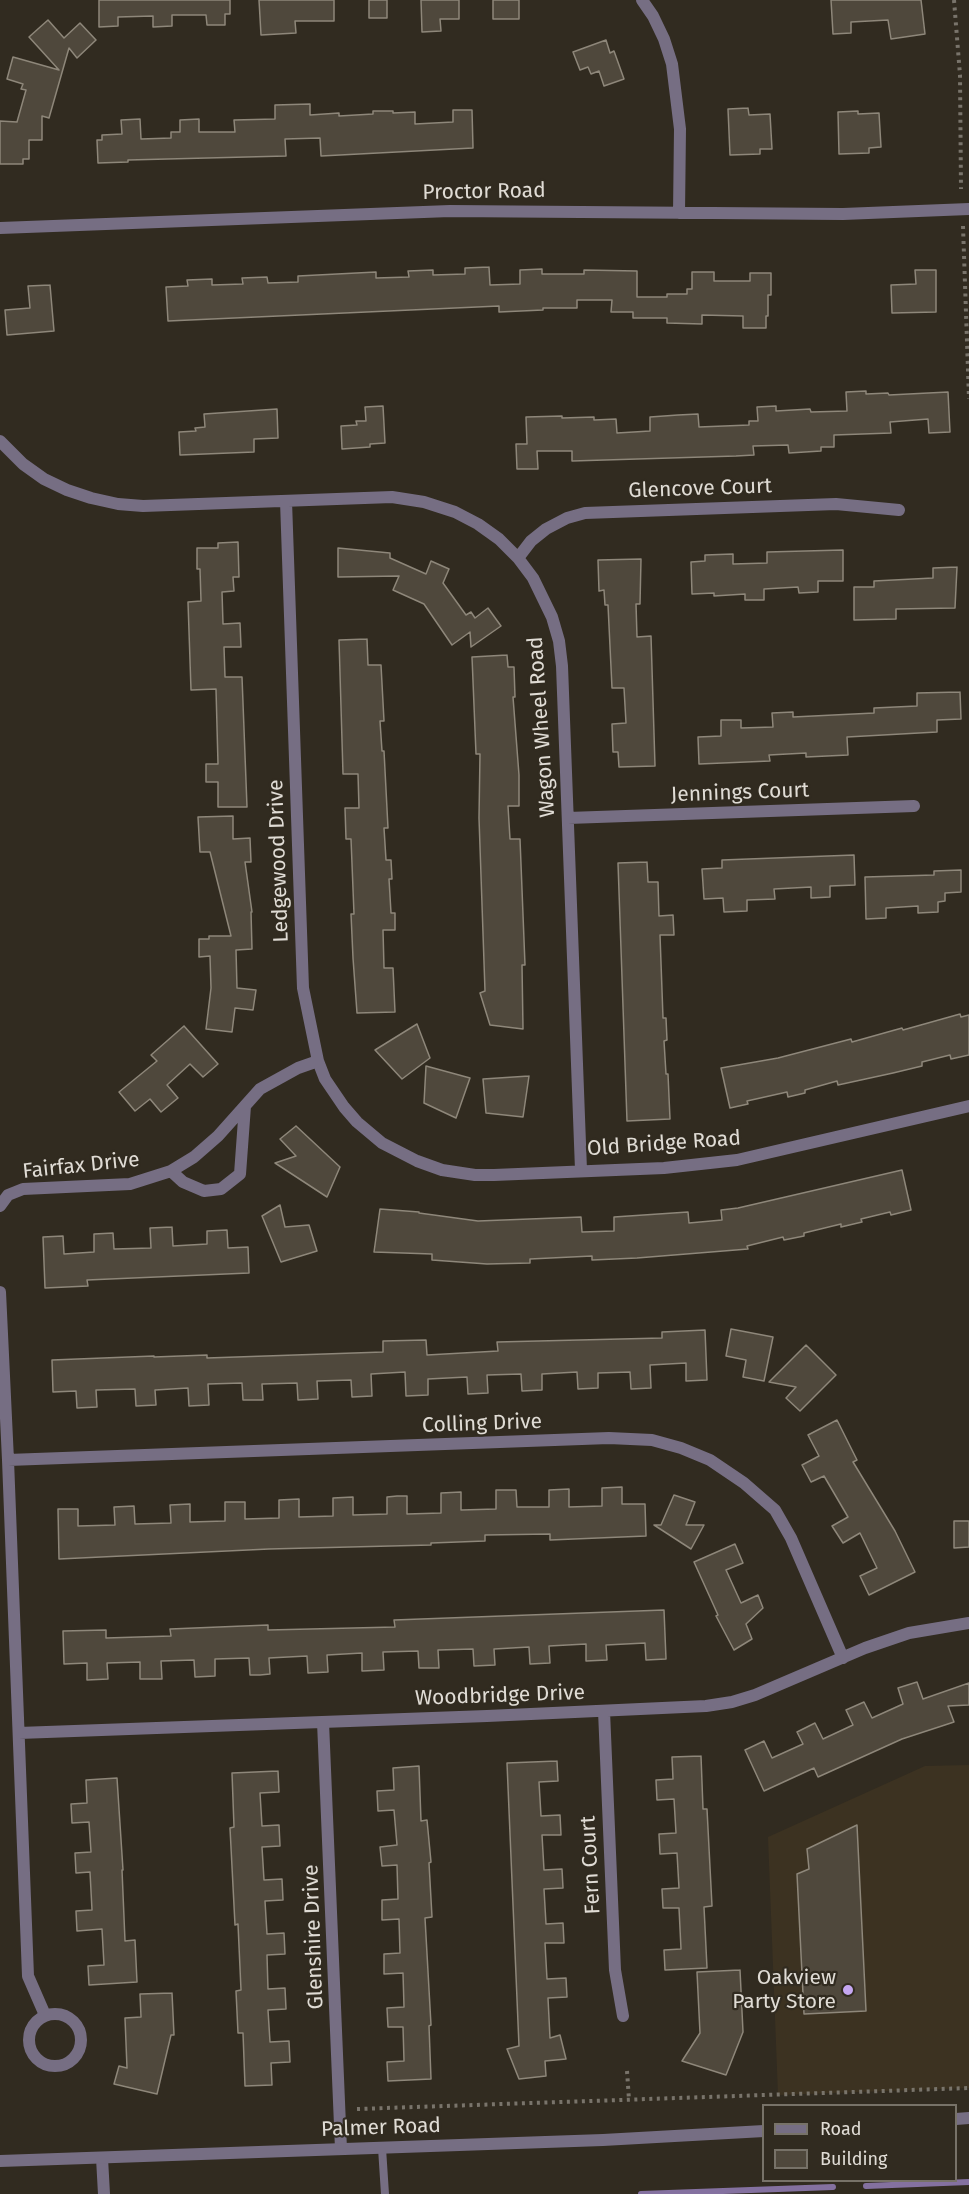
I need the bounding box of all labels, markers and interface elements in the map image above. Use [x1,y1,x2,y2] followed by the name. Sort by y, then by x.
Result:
[422,178,546,206] street label: Proctor Road
[628,474,772,504] street label: Glencove Court
[523,636,561,818] street label: Wagon Wheel Road
[670,778,810,808] street label: Jennings Court
[264,779,294,943] street label: Ledgewood Drive
[586,1126,742,1162] street label: Old Bridge Road
[21,1147,141,1185] street label: Fairfax Drive
[422,1409,542,1439] street label: Colling Drive
[415,1680,585,1712] street label: Woodbridge Drive
[576,1815,606,1915] street label: Fern Court
[299,1864,329,2010] street label: Glenshire Drive
[732,1965,836,2015] place label: Oakview Party Store
[841,1983,855,1997] marker: Oakview Party Store
[762,2104,957,2182] legend
[321,2113,441,2143] street label: Palmer Road
[820,2118,862,2140] text: Road
[820,2148,887,2170] text: Building

